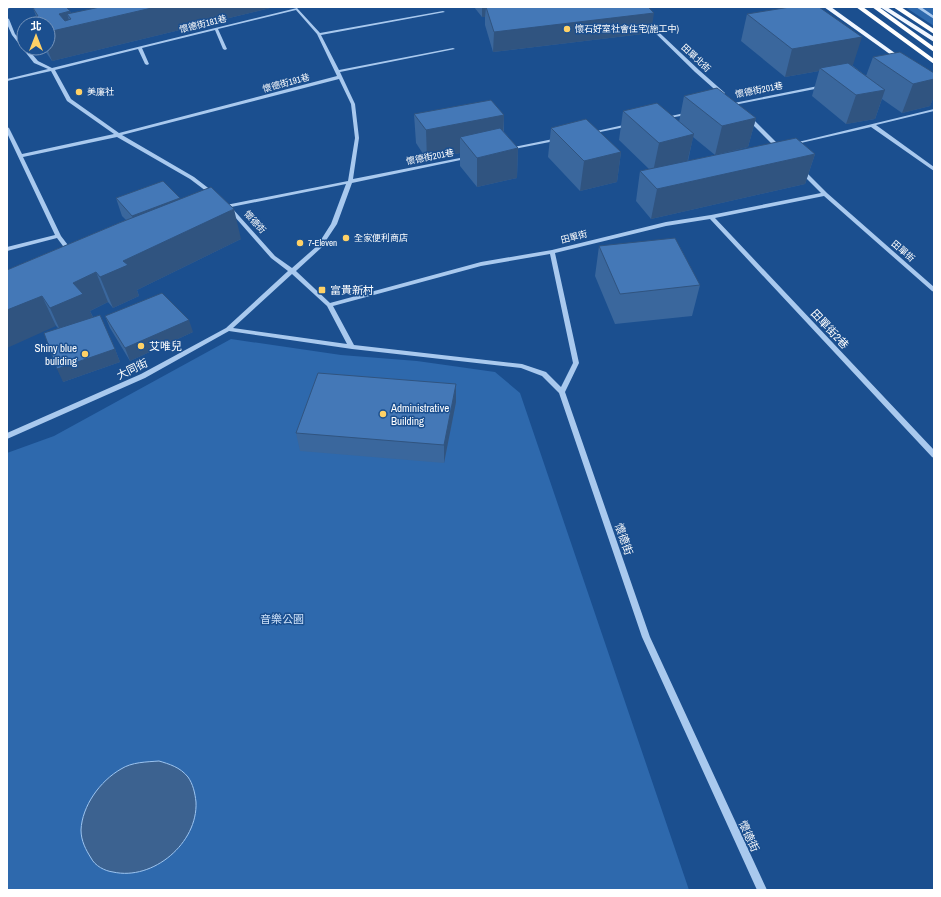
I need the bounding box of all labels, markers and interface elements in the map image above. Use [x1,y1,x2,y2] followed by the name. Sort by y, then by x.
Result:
[178,12,228,36] street label: 懷德街181巷
[16,16,56,56] north arrow
[31,19,42,33] text: 北
[575,23,679,35] place label: 懷石好室社會住宅(施工中)
[562,24,572,34] marker: 懷石好室社會住宅(施工中)
[679,41,713,75] street label: 田單北街
[261,71,311,95] street label: 懷德街191巷
[734,80,784,100] street label: 懷德街201巷
[87,86,114,98] place label: 美廉社
[74,87,84,97] marker: 美廉社
[405,147,455,167] street label: 懷德街201巷
[242,208,268,236] street label: 懷德街
[559,228,589,246] street label: 田單街
[354,232,408,244] place label: 全家便利商店
[341,233,351,243] marker: 全家便利商店
[308,237,337,249] place label: 7-Eleven
[295,238,305,248] marker: 7-Eleven
[889,238,917,264] street label: 田單街
[330,283,374,297] place label: 富貴新村
[317,285,327,295] marker: 富貴新村
[808,306,852,352] street label: 田單街2巷
[149,339,182,353] place label: 艾唯兒
[34,341,77,368] place label: Shiny blue buliding
[136,341,146,351] marker: 艾唯兒
[80,349,90,359] marker: Shiny blue buliding
[114,355,150,383] street label: 大同街
[390,401,449,428] place label: Administrative Building
[378,409,388,419] marker: Administrative Building
[612,521,636,557] street label: 懷德街
[260,612,304,626] park label: 音樂公園
[736,818,762,854] street label: 懷德街

